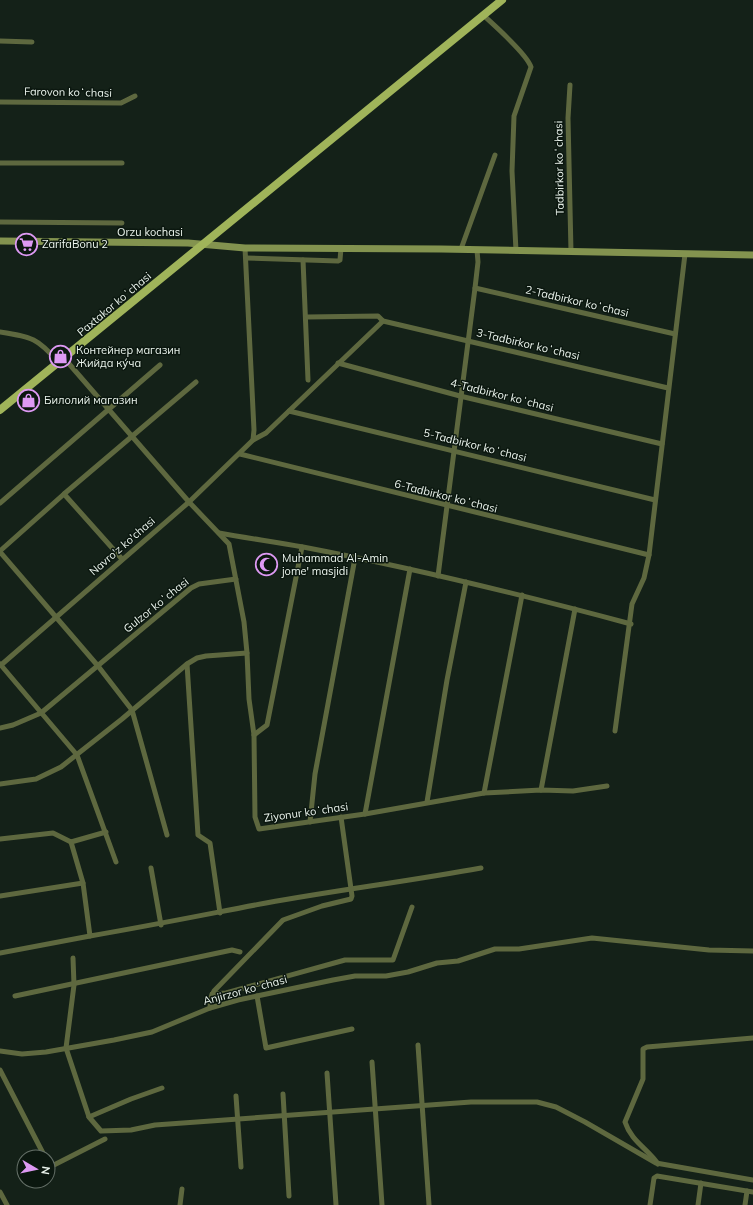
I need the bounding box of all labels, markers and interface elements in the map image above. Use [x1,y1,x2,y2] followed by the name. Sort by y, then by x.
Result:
[24,84,112,100] street label: Farovon koʻchasi
[551,121,567,215] street label: Tadbirkor koʻchasi
[117,225,183,239] street label: Orzu kochasi
[13,231,39,257] supermarket icon: ZarifaBonu 2
[42,237,108,251] place label: ZarifaBonu 2
[74,269,154,339] street label: Paxtakor koʻchasi
[524,282,630,320] street label: 2-Tadbirkor koʻchasi
[475,325,581,363] street label: 3-Tadbirkor koʻchasi
[47,343,73,369] shop icon: Контейнер магазин Жийда ку́ча
[76,343,180,370] place label: Контейнер магазин Жийда ку́ча
[449,375,555,415] street label: 4-Tadbirkor koʻchasi
[16,387,42,413] shop icon: Билолий магазин
[44,393,138,407] place label: Билолий магазин
[422,425,528,465] street label: 5-Tadbirkor koʻchasi
[393,476,499,516] street label: 6-Tadbirkor koʻchasi
[86,514,158,578] street label: Navro'z ko'chasi
[254,551,280,577] mosque icon: Muhammad Al-Amin jome' masjidi
[281,551,388,578] place label: Muhammad Al-Amin jome' masjidi
[121,575,191,635] street label: Gulzor koʻchasi
[263,799,349,825] street label: Ziyonur koʻchasi
[201,972,289,1008] street label: Anjirzor koʻchasi
[16,1149,56,1189] north arrow
[38,1165,53,1176] text: N

